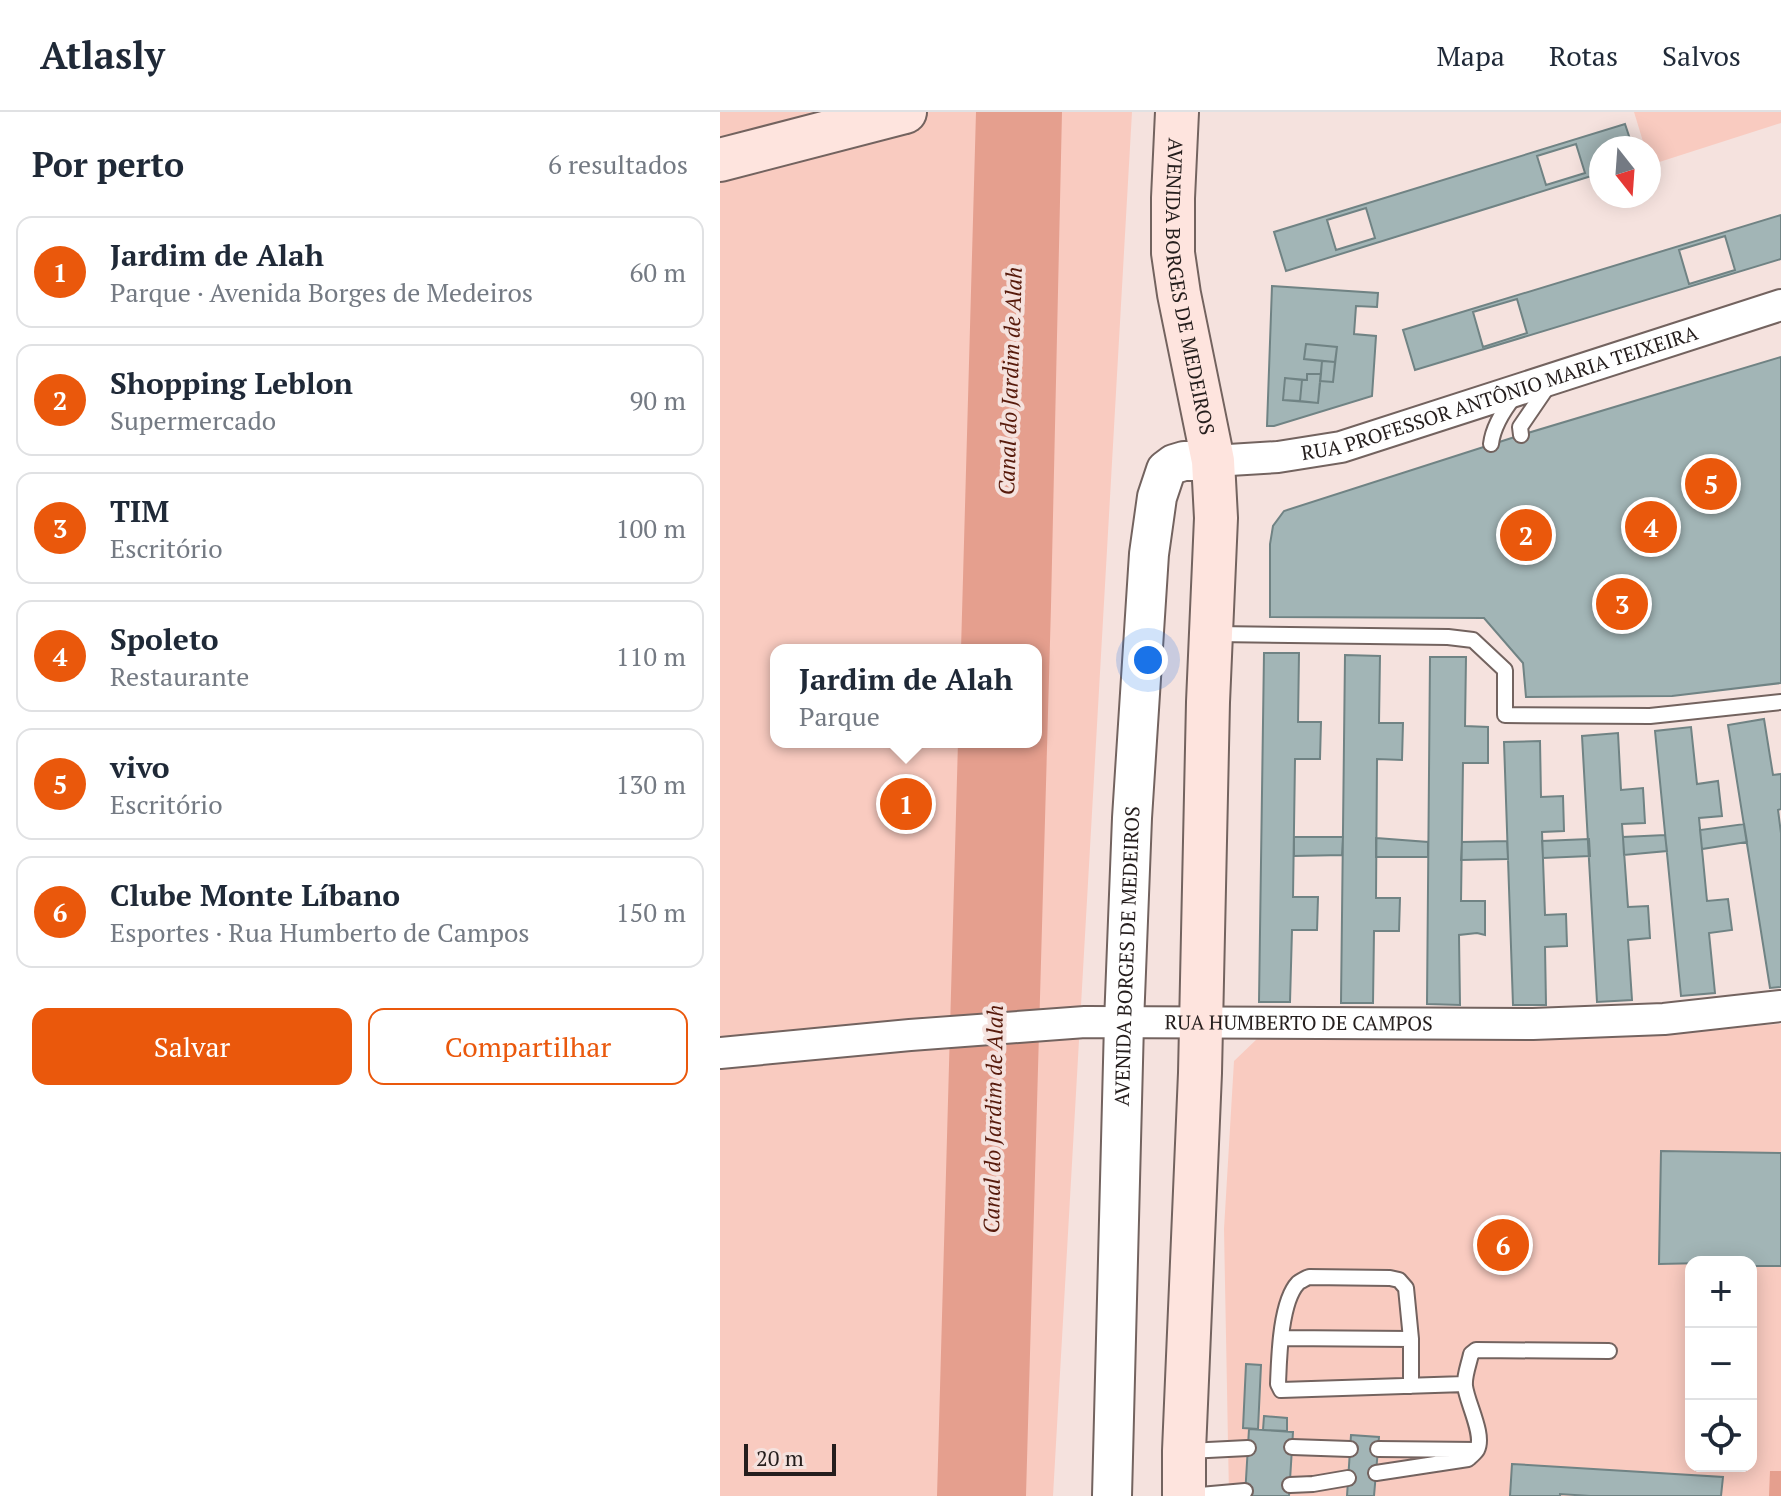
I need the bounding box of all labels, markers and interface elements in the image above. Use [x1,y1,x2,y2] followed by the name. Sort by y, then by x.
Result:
[40,30,165,80] text: Atlasly
[1437,37,1505,74] text: Mapa
[1549,37,1618,74] text: Rotas
[1662,37,1741,74] text: Salvos
[1589,136,1661,208] north arrow
[1160,137,1221,437] street label: AVENIDA BORGES DE MEDEIROS
[32,142,184,187] text: Por perto
[548,147,688,181] text: 6 resultados
[110,235,324,275] text: Jardim de Alah
[53,255,67,289] text: 1
[630,255,686,289] text: 60 m
[991,266,1028,496] water label: Canal do Jardim de Alah
[110,275,533,309] text: Parque · Avenida Borges de Medeiros
[1299,319,1701,466] street label: RUA PROFESSOR ANTÔNIO MARIA TEIXEIRA
[110,363,353,403] text: Shopping Leblon
[53,383,67,417] text: 2
[630,383,686,417] text: 90 m
[110,403,276,437] text: Supermercado
[1685,454,1737,514] pin: 5
[110,491,169,531] text: TIM
[1625,497,1677,557] pin: 4
[1500,505,1552,565] pin: 2
[53,511,67,545] text: 3
[616,511,686,545] text: 100 m
[110,531,223,565] text: Escritório
[1596,574,1648,634] pin: 3
[110,619,219,659] text: Spoleto
[53,639,67,673] text: 4
[616,639,686,673] text: 110 m
[1128,640,1168,680] your location
[770,644,1042,748] popup
[110,659,249,693] text: Restaurante
[799,659,1013,699] text: Jardim de Alah
[799,699,880,733] text: Parque
[110,747,170,787] text: vivo
[53,767,67,801] text: 5
[616,767,686,801] text: 130 m
[880,774,932,834] pin: 1
[110,787,223,821] text: Escritório
[1108,805,1146,1107] street label: AVENIDA BORGES DE MEDEIROS
[110,875,400,915] text: Clube Monte Líbano
[53,895,67,929] text: 6
[616,895,686,929] text: 150 m
[110,915,530,949] text: Esportes · Rua Humberto de Campos
[976,1004,1009,1234] water label: Canal do Jardim de Alah
[32,1008,352,1085] button: Salvar
[368,1008,688,1085] button: Compartilhar
[1164,1008,1433,1037] street label: RUA HUMBERTO DE CAMPOS
[1477,1215,1529,1275] pin: 6
[1685,1256,1757,1472] map controls
[1685,1256,1757,1328] button: +
[1685,1328,1757,1400] button: −
[1685,1400,1757,1472] button: locate
[744,1440,836,1476] scale bar
[756,1443,804,1472] text: 20 m

